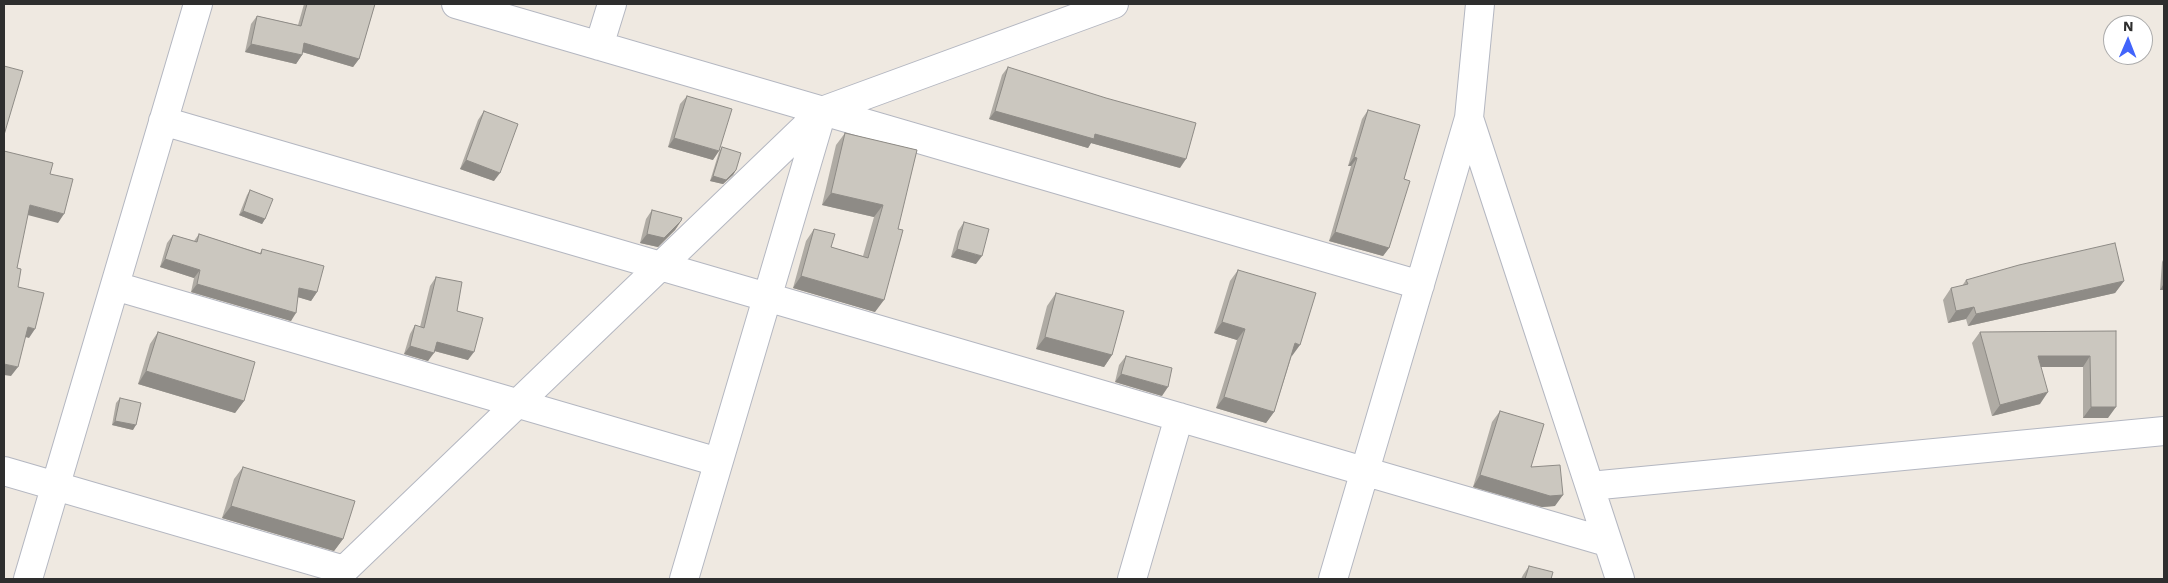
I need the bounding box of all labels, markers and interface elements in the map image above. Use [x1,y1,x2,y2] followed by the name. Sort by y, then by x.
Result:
[2103,15,2153,65] north arrow
[2123,18,2134,34] text: N

